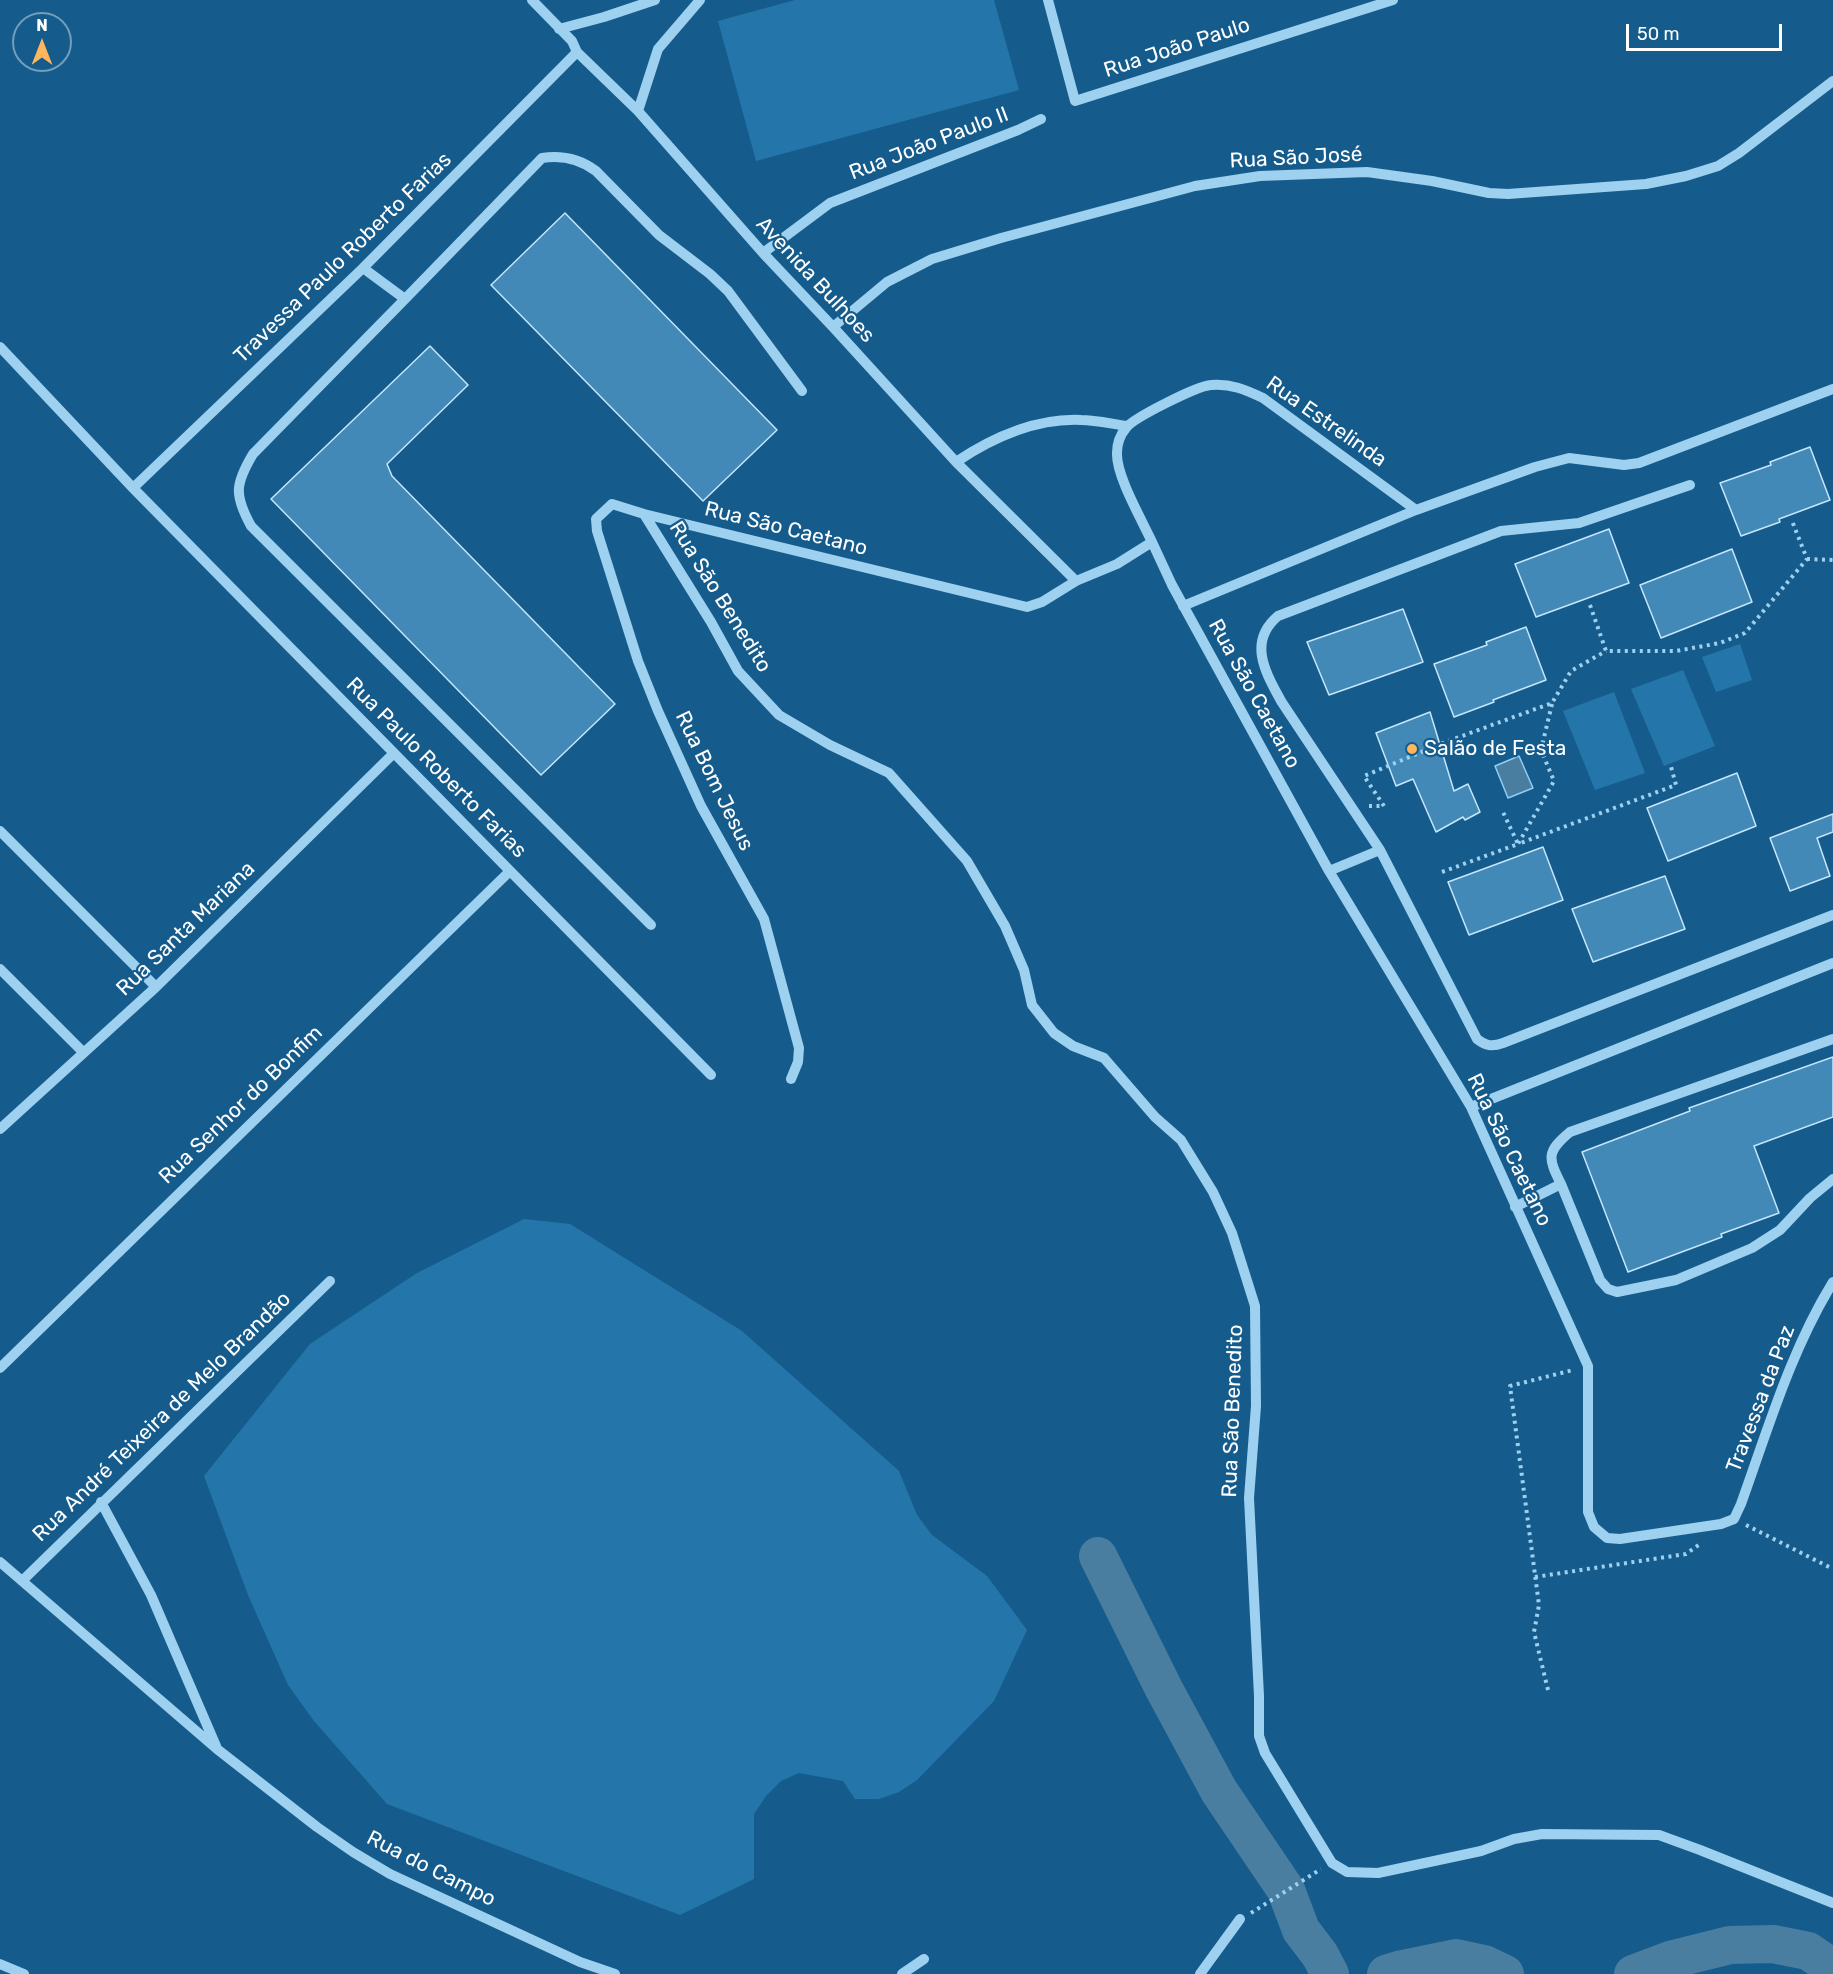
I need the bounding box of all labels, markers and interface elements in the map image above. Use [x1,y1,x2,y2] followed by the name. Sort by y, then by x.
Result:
[12,12,72,72] north arrow
[1629,12,1785,50] scale bar
[1101,13,1253,83] street label: Rua João Paulo
[36,16,48,35] text: N
[1637,23,1680,45] text: 50 m
[846,102,1012,186] street label: Rua João Paulo II
[1229,142,1363,174] street label: Rua São José
[229,147,457,369] street label: Travessa Paulo Roberto Farias
[750,212,880,348] street label: Avenida Bulhoes
[1261,371,1391,473] street label: Rua Estrelinda
[702,497,870,561] street label: Rua São Caetano
[663,517,777,677] street label: Rua São Benedito
[1203,615,1305,773] street label: Rua São Caetano
[341,673,531,863] street label: Rua Paulo Roberto Farias
[669,707,759,855] street label: Rua Bom Jesus
[1424,736,1566,762] place label: Salão de Festa
[1405,742,1419,756] marker: Salão de Festa
[112,857,260,1001] street label: Rua Santa Mariana
[154,1021,328,1189] street label: Rua Senhor do Bonfim
[1461,1069,1557,1231] street label: Rua São Caetano
[28,1287,296,1547] street label: Rua André Teixeira de Melo Brandão
[1721,1322,1801,1476] street label: Travessa da Paz
[1217,1324,1249,1498] street label: Rua São Benedito
[362,1826,500,1912] street label: Rua do Campo

